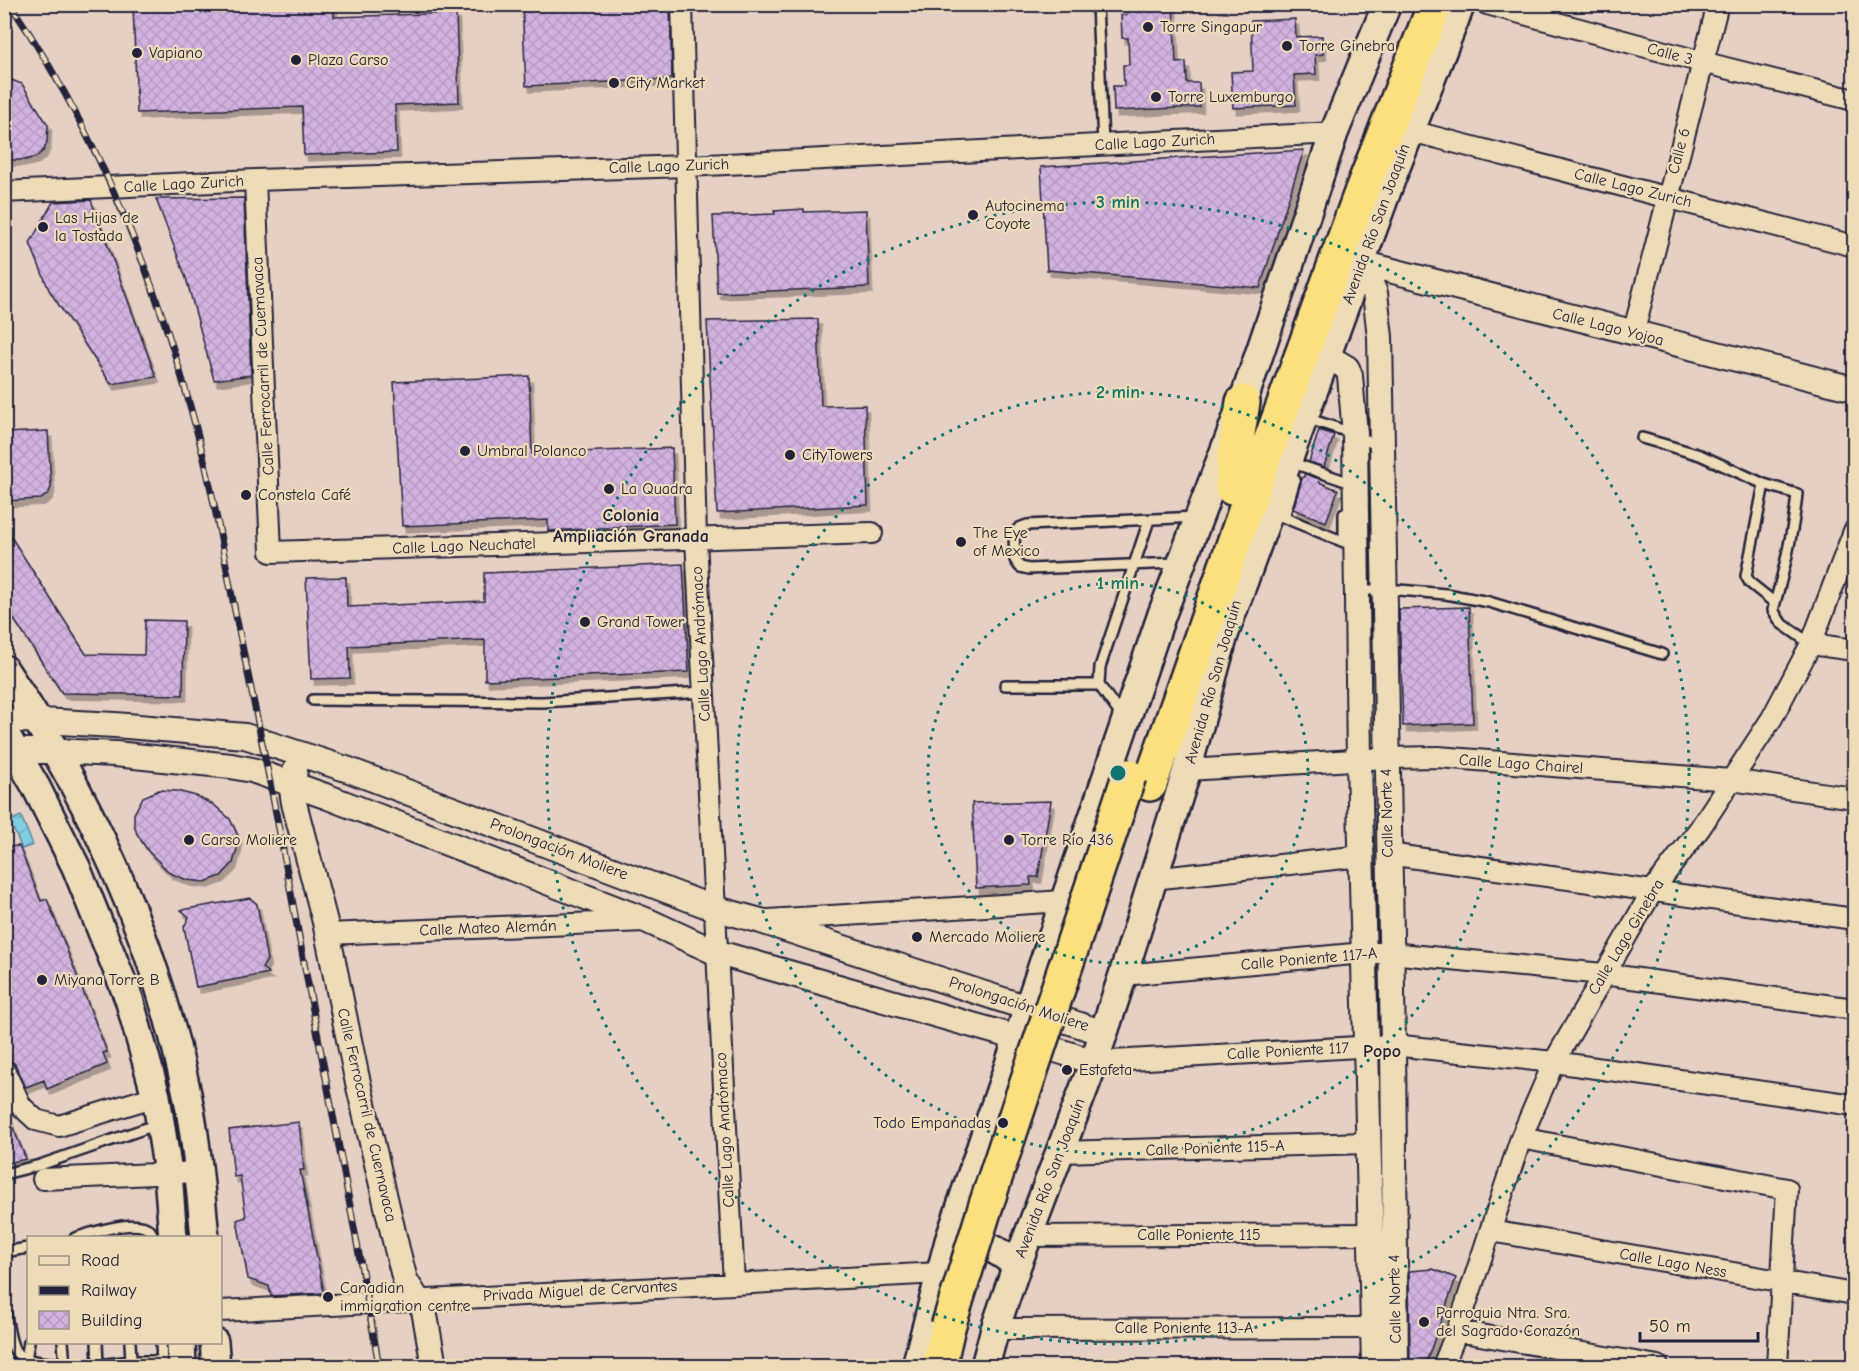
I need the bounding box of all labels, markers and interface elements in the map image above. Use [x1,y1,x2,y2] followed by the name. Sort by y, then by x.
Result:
[1160,18,1263,36] place label: Torre Singapur
[1141,20,1155,34] marker: Torre Singapur
[1299,37,1395,55] place label: Torre Ginebra
[1280,39,1294,53] marker: Torre Ginebra
[1645,39,1695,69] street label: Calle 3
[149,44,203,62] place label: Vapiano
[130,46,144,60] marker: Vapiano
[308,51,388,69] place label: Plaza Carso
[289,53,303,67] marker: Plaza Carso
[626,74,705,92] place label: City Market
[607,76,621,90] marker: City Market
[1168,88,1293,106] place label: Torre Luxemburgo
[1149,90,1163,104] marker: Torre Luxemburgo
[1664,126,1694,176] street label: Calle 6
[1094,130,1216,154] street label: Calle Lago Zurich
[1339,141,1413,307] street label: Avenida Río San Joaquín
[608,155,730,177] street label: Calle Lago Zurich
[1572,165,1694,211] street label: Calle Lago Zurich
[123,172,245,196] street label: Calle Lago Zurich
[1096,192,1140,213] text: 3 min
[985,197,1065,233] place label: Autocinema Coyote
[966,208,980,222] marker: Autocinema Coyote
[55,209,139,245] place label: Las Hijas de la Tostada
[36,220,50,234] marker: Las Hijas de la Tostada
[248,256,278,476] street label: Calle Ferrocarril de Cuernavaca
[1550,304,1666,350] street label: Calle Lago Yojoa
[1096,382,1140,403] text: 2 min
[477,442,587,460] place label: Umbral Polanco
[458,444,472,458] marker: Umbral Polanco
[802,446,873,464] place label: CityTowers
[783,448,797,462] marker: CityTowers
[621,480,693,498] place label: La Quadra
[602,482,616,496] marker: La Quadra
[258,486,351,504] place label: Constela Café
[239,488,253,502] marker: Constela Café
[553,505,709,547] district label: Colonia Ampliación Granada
[973,524,1040,560] place label: The Eye of Mexico
[392,534,536,558] street label: Calle Lago Neuchatel
[954,535,968,549] marker: The Eye of Mexico
[688,566,714,722] street label: Calle Lago Andrómaco
[1097,573,1139,594] text: 1 min
[1181,598,1245,766] street label: Avenida Río San Joaquín
[597,613,685,631] place label: Grand Tower
[578,615,592,629] marker: Grand Tower
[1458,751,1584,777] street label: Calle Lago Chairel
[1108,763,1128,783] centre of rings
[1377,768,1397,858] street label: Calle Norte 4
[488,814,630,884] street label: Prolongación Moliere
[201,831,297,849] place label: Carso Moliere
[1021,831,1114,849] place label: Torre Río 436
[182,833,196,847] marker: Carso Moliere
[1002,833,1016,847] marker: Torre Río 436
[1584,876,1668,998] street label: Calle Lago Ginebra
[419,917,557,939] street label: Calle Mateo Alemán
[929,928,1046,946] place label: Mercado Moliere
[910,930,924,944] marker: Mercado Moliere
[1240,944,1378,974] street label: Calle Poniente 117-A
[54,971,160,989] place label: Miyana Torre B
[35,973,49,987] marker: Miyana Torre B
[947,973,1091,1035] street label: Prolongación Moliere
[334,1006,400,1224] street label: Calle Ferrocarril de Cuernavaca
[1226,1039,1350,1063] street label: Calle Poniente 117
[1363,1041,1401,1062] district label: Popo
[712,1052,738,1208] street label: Calle Lago Andrómaco
[1079,1061,1132,1079] place label: Estafeta
[1060,1063,1074,1077] marker: Estafeta
[1011,1096,1089,1260] street label: Avenida Río San Joaquín
[873,1114,991,1132] place label: Todo Empanadas
[996,1116,1010,1130] marker: Todo Empanadas
[1145,1137,1285,1159] street label: Calle Poniente 115-A
[1137,1226,1261,1244] street label: Calle Poniente 115
[27,1236,222,1344] legend
[1618,1245,1728,1281] street label: Calle Lago Ness
[81,1250,120,1271] text: Road
[1385,1254,1405,1344] street label: Calle Norte 4
[482,1277,678,1305] street label: Privada Miguel de Cervantes
[340,1279,471,1315] place label: Canadian immigration centre
[81,1280,138,1301] text: Railway
[321,1290,335,1304] marker: Canadian immigration centre
[1436,1304,1580,1340] place label: Parroquia Ntra. Sra. del Sagrado Corazón
[1640,1305,1758,1343] scale bar
[81,1310,143,1331] text: Building
[1417,1315,1431,1329] marker: Parroquia Ntra. Sra. del Sagrado Corazón
[1649,1316,1691,1337] text: 50 m
[1115,1319,1253,1337] street label: Calle Poniente 113-A

